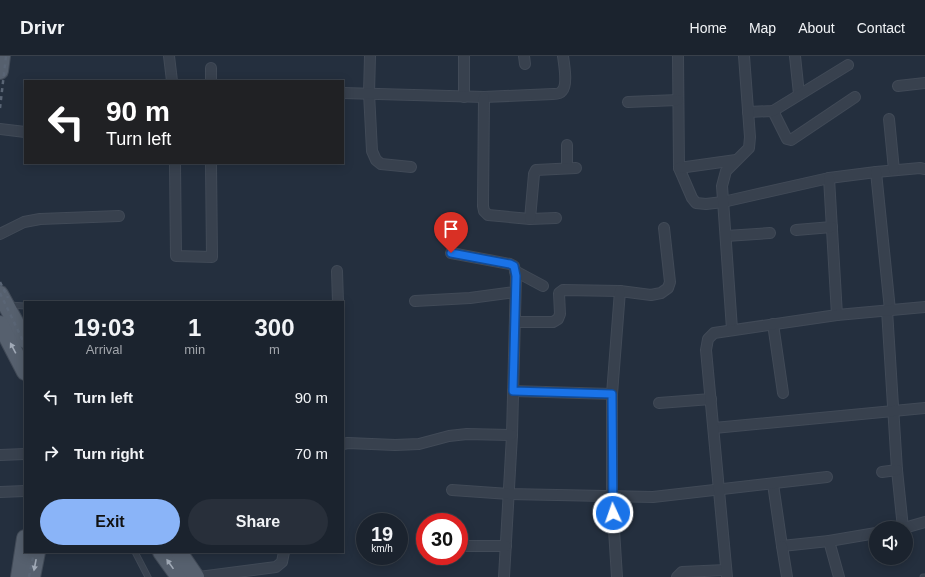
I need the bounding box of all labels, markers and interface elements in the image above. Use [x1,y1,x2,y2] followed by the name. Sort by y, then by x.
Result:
[20,17,64,38] text: Drivr
[690,20,727,36] text: Home
[749,20,776,36] text: Map
[798,20,835,36] text: About
[857,20,905,36] text: Contact
[40,96,92,148] icon: left
[106,96,170,127] text: 90 m
[106,129,171,149] text: Turn left
[434,212,468,253] pin
[440,218,462,240] icon: arrive
[73,314,135,341] text: 19:03
[188,314,201,341] text: 1
[255,314,295,341] text: 300
[9,342,16,354] one-way arrow
[86,342,123,357] text: Arrival
[184,342,205,357] text: min
[269,342,280,357] text: m
[40,386,62,408] icon: left
[74,389,133,406] text: Turn left
[295,389,328,406] text: 90 m
[40,442,62,464] icon: right
[74,445,144,462] text: Turn right
[295,445,328,462] text: 70 m
[592,492,634,534] position arrow
[40,499,180,545] button: Exit
[188,499,328,545] button: Share
[416,513,468,565] speed limit sign: 30
[869,521,913,565] map controls
[869,521,913,565] button: sound
[371,523,393,545] text: 19
[371,543,393,554] text: km/h
[31,558,37,571] one-way arrow
[166,559,174,570] one-way arrow

